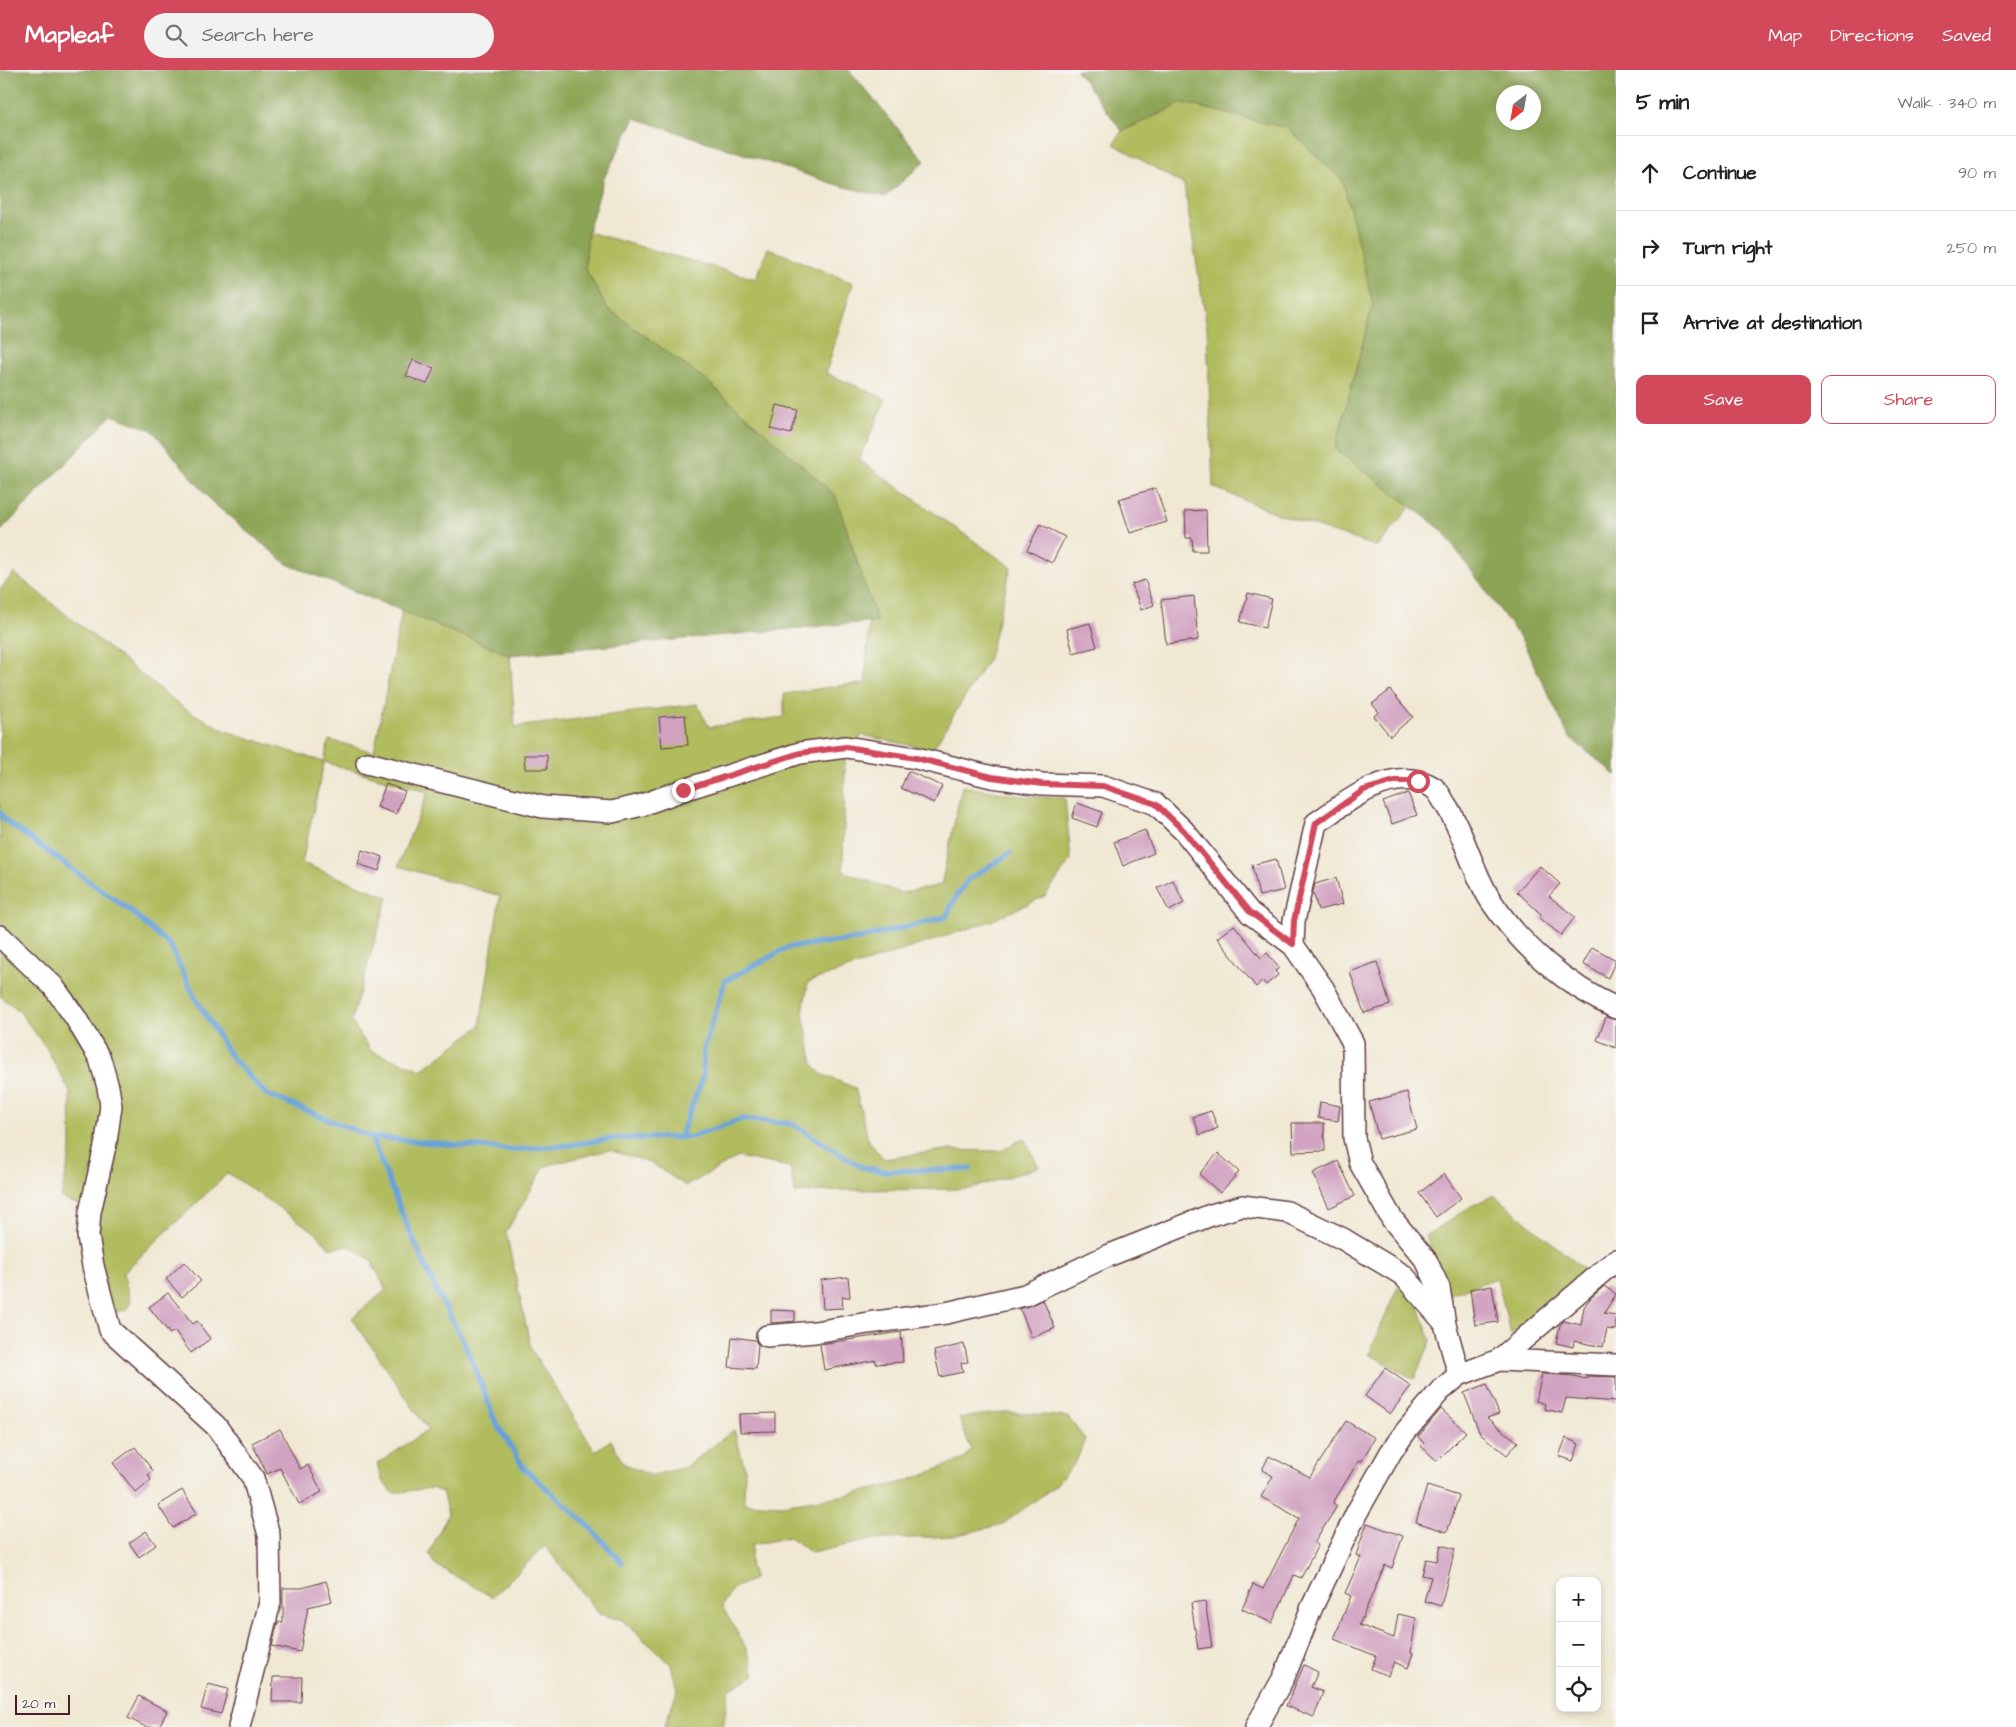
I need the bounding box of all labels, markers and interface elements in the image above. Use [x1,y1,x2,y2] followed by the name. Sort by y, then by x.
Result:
[144,13,494,58] search box
[25,18,114,52] text: Mapleaf
[162,21,190,49] icon: search
[202,22,314,49] text: Search here
[1768,23,1802,48] text: Map
[1830,23,1914,48] text: Directions
[1942,23,1991,48] text: Saved
[1496,85,1541,130] north arrow
[1636,88,1689,117] text: 5 min
[1897,92,1996,114] text: Walk · 340 m
[1636,159,1664,187] icon: ahead
[1683,160,1757,187] text: Continue
[1958,162,1996,184] text: 90 m
[1636,234,1664,262] icon: right
[1683,235,1772,262] text: Turn right
[1947,237,1996,259] text: 250 m
[1636,309,1664,337] icon: arrive
[1683,310,1862,337] text: Arrive at destination
[1636,375,1811,424] button: Save
[1821,375,1996,424] button: Share
[1407,770,1430,793] route start
[672,779,695,802] route end
[1556,1577,1601,1712] map controls
[1556,1577,1601,1622] button: +
[1556,1622,1601,1667] button: −
[1556,1667,1601,1712] button: locate
[15,1692,70,1715] scale bar
[22,1694,55,1714] text: 20 m

